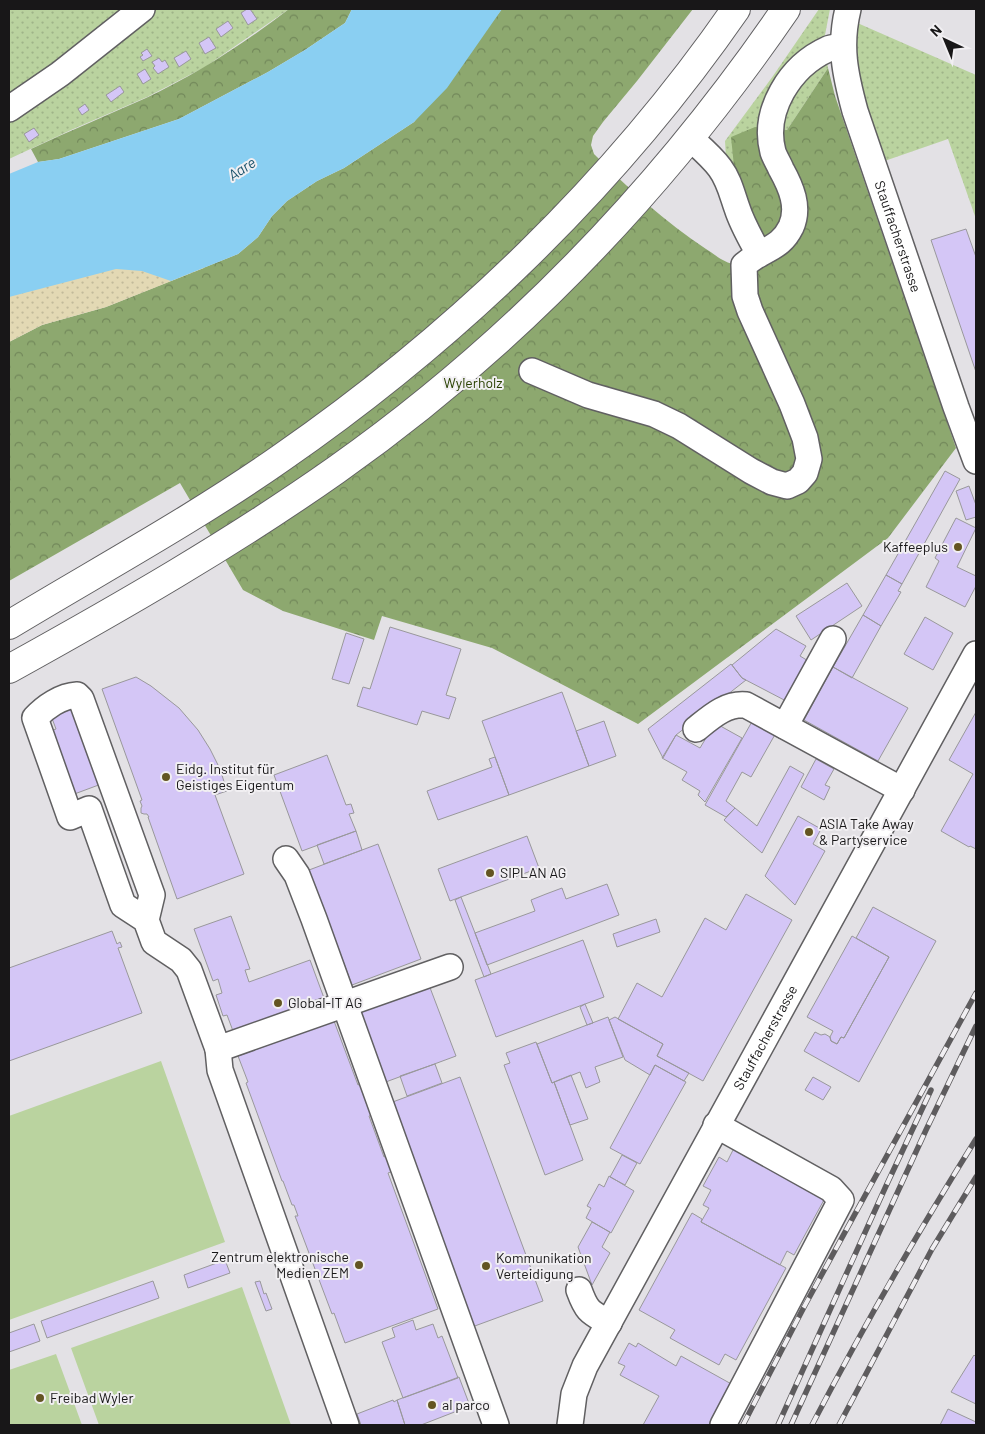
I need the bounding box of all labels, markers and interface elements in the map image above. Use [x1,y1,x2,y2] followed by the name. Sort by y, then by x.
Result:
[920,15,970,65] north arrow
[926,21,945,40] text: N
[224,152,259,184] water label: Aare
[871,178,925,294] street label: Stauffacherstrasse
[444,374,502,391] park label: Wylerholz
[883,538,948,555] place label: Kaffeeplus
[952,541,964,553] marker: Kaffeeplus
[176,760,294,793] place label: Eidg. Institut für Geistiges Eigentum
[160,771,172,783] marker: Eidg. Institut für Geistiges Eigentum
[819,815,914,848] place label: ASIA Take Away & Partyservice
[803,826,815,838] marker: ASIA Take Away & Partyservice
[500,864,566,881] place label: SIPLAN AG
[484,867,496,879] marker: SIPLAN AG
[729,982,800,1093] street label: Stauffacherstrasse
[288,994,362,1011] place label: Global-IT AG
[272,997,284,1009] marker: Global-IT AG
[211,1248,349,1281] place label: Zentrum elektronische Medien ZEM
[496,1249,592,1282] place label: Kommunikation Verteidigung
[353,1259,365,1271] marker: Zentrum elektronische Medien ZEM
[480,1260,492,1272] marker: Kommunikation Verteidigung
[50,1389,134,1406] place label: Freibad Wyler
[34,1392,46,1404] marker: Freibad Wyler
[442,1396,490,1413] place label: al parco
[426,1399,438,1411] marker: al parco

